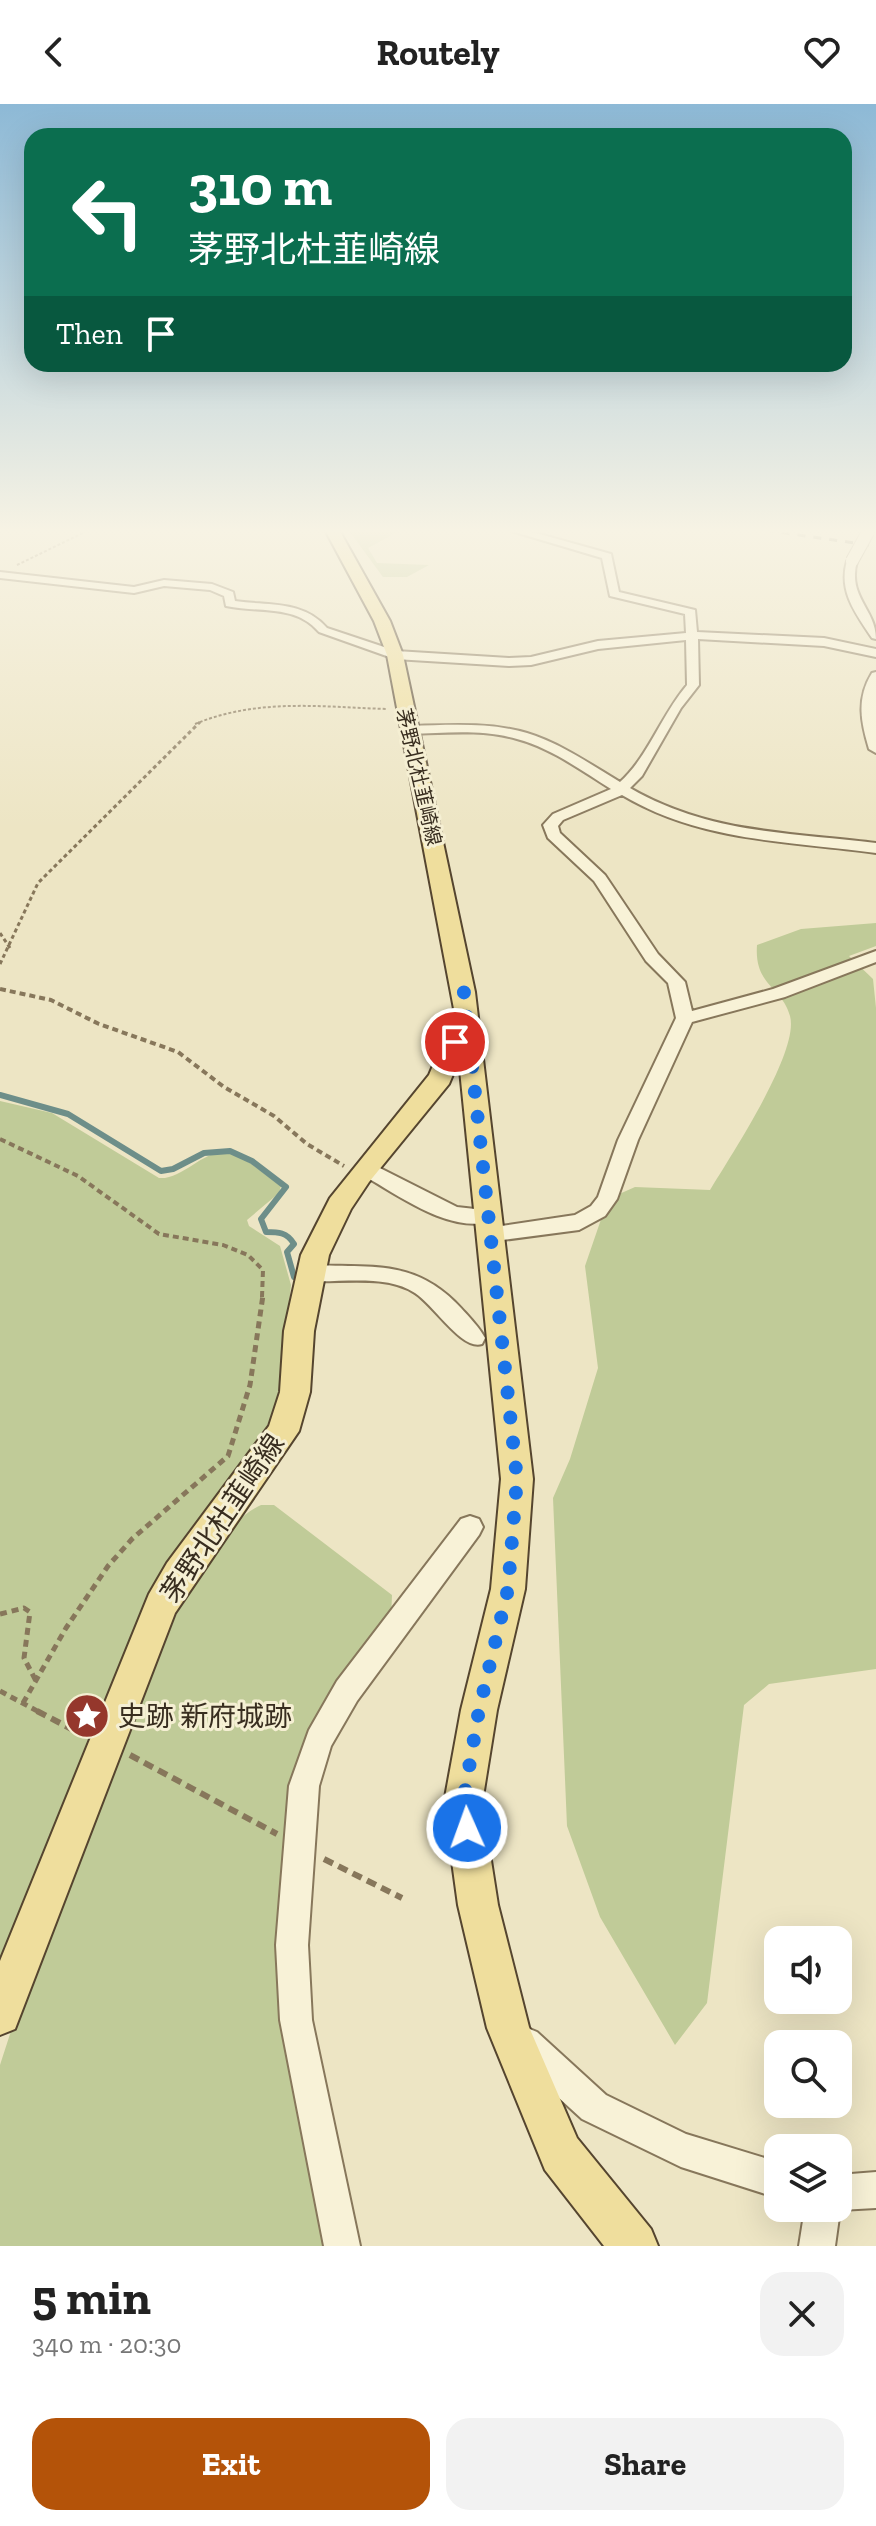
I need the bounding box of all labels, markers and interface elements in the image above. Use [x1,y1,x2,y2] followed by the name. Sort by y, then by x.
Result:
[32,30,76,74] icon: back
[800,30,844,74] icon: heart
[376,31,500,74] text: Routely
[188,152,332,219] text: 310 m
[56,160,160,264] icon: left
[188,228,440,271] text: 茅野北杜韮崎線
[139,312,183,356] icon: arrive
[56,316,123,352] text: Then
[392,706,446,848] street label: 茅野北杜韮崎線
[421,1008,489,1076] pin
[433,1020,477,1064] icon: arrive
[154,1428,291,1609] street label: 茅野北杜韮崎線
[63,1692,111,1740] place icon: 史跡 新府城跡
[118,1700,292,1733] place label: 史跡 新府城跡
[425,1786,509,1870] position arrow
[764,1926,852,2222] map controls
[764,1926,852,2014] button: sound
[764,2030,852,2118] button: search
[764,2134,852,2222] button: layers
[32,2269,151,2326] text: 5 min
[760,2272,844,2356] button: close
[32,2328,181,2360] text: 340 m · 20:30
[32,2418,430,2510] button: Exit
[446,2418,844,2510] button: Share

